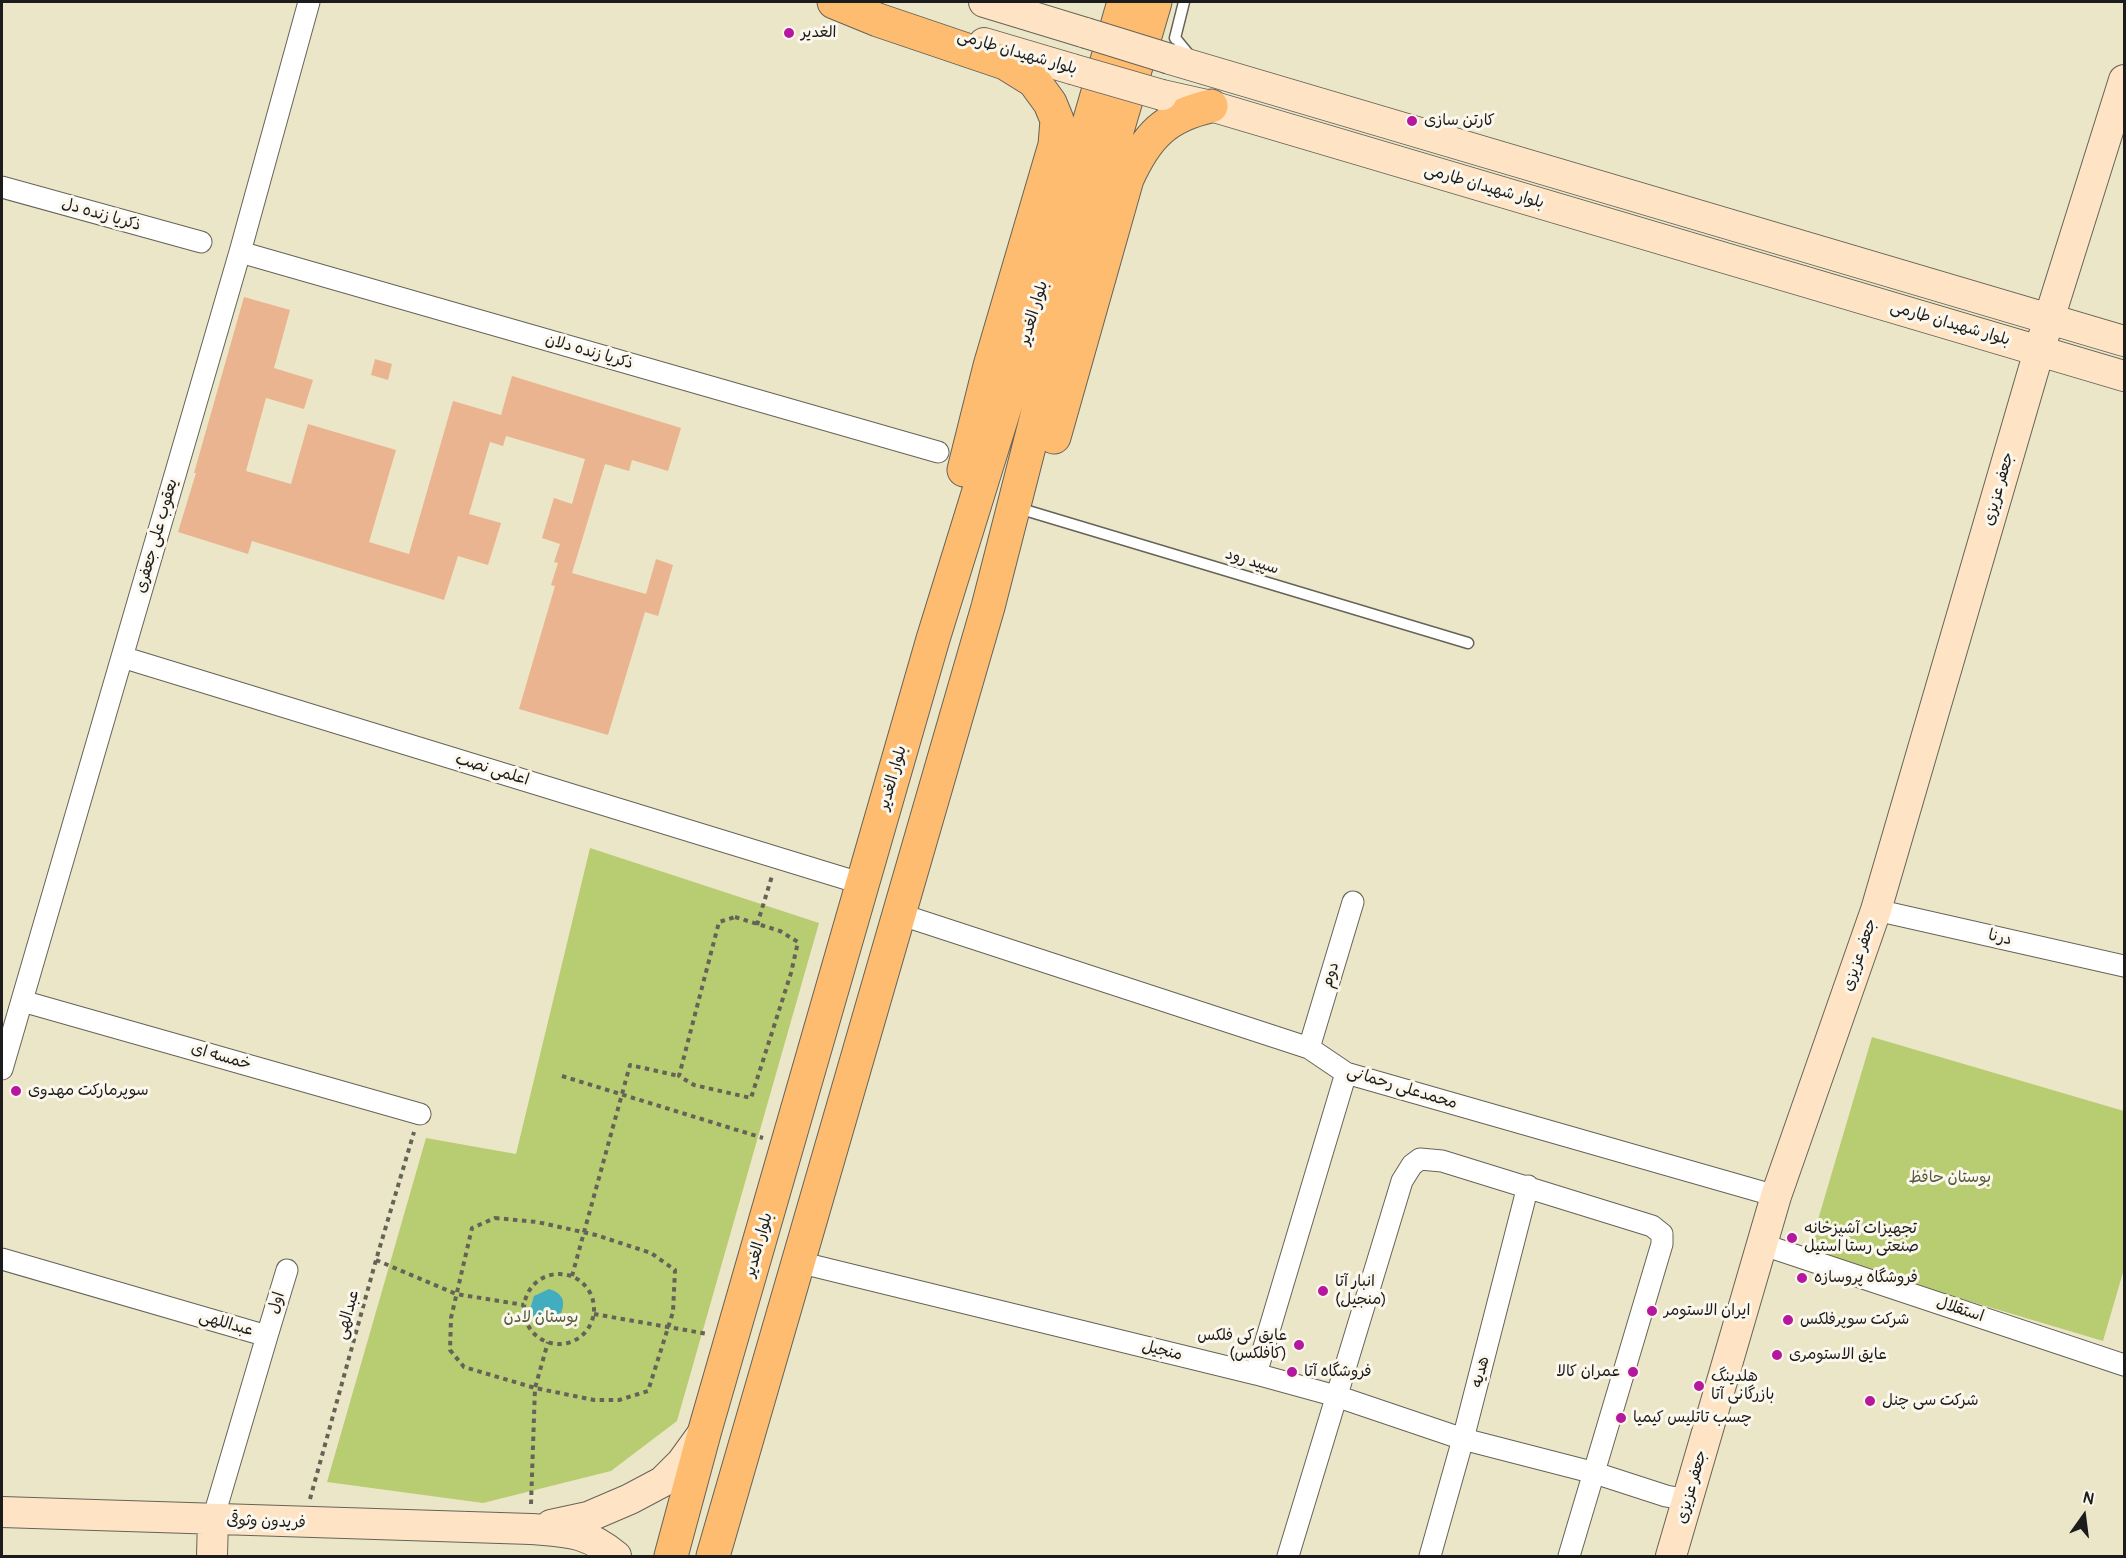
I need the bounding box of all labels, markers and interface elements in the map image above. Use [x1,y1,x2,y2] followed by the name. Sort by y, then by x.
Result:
[801,23,837,43] place label: الغدیر
[782,26,796,40] marker: الغدیر
[955,27,1079,79] street label: بلوار شهیدان طارمی
[1424,111,1495,131] place label: کارتن سازی
[1405,114,1419,128] marker: کارتن سازی
[1422,161,1546,213] street label: بلوار شهیدان طارمی
[59,195,143,235] street label: ذکریا زنده دل
[1015,279,1053,347] street label: بلوار الغدیر
[1888,298,2012,350] street label: بلوار شهیدان طارمی
[543,330,635,374] street label: ذکریا زنده دلان
[1979,450,2019,528] street label: جعفر عزیزی
[132,477,182,595] street label: یعقوب علی جعفری
[1223,545,1281,579] street label: سپید رود
[875,744,911,812] street label: بلوار الغدیر
[453,750,531,790] street label: اعلمی نصب
[1839,916,1881,994] street label: جعفر عزیزی
[1986,926,2014,950] street label: درنا
[1318,960,1344,990] street label: دوم
[189,1039,253,1075] street label: خمسه ای
[1345,1062,1459,1114] street label: محمدعلی رحمانی
[28,1081,149,1101] place label: سوپرمارکت مهدوی
[9,1084,23,1098] marker: سوپرمارکت مهدوی
[1909,1168,1991,1188] park label: بوستان حافظ
[741,1211,777,1279] street label: بلوار الغدیر
[1804,1219,1919,1257] place label: تجهیزات آشپزخانه صنعتی رستا استیل
[1785,1231,1799,1245] marker: تجهیزات آشپزخانه صنعتی رستا استیل
[1814,1268,1918,1288] place label: فروشگاه پروسازه
[1795,1271,1809,1285] marker: فروشگاه پروسازه
[1335,1272,1387,1310] place label: انبار آتا (منجیل)
[1316,1284,1330,1298] marker: انبار آتا (منجیل)
[332,1288,364,1342] street label: عبدالهی
[265,1290,289,1316] street label: اول
[1934,1293,1986,1327] street label: استقلال
[1664,1301,1750,1321] place label: ایران الاستومر
[1645,1304,1659,1318] marker: ایران الاستومر
[197,1307,255,1341] street label: عبداللهی
[504,1308,578,1328] park label: بوستان لادن
[1800,1310,1909,1330] place label: شرکت سوپرفلکس
[1781,1313,1795,1327] marker: شرکت سوپرفلکس
[1197,1326,1287,1364] place label: عایق کی فلکس (کافلکس)
[1140,1337,1184,1365] street label: منجیل
[1292,1338,1306,1352] marker: عایق کی فلکس (کافلکس)
[1789,1345,1887,1365] place label: عایق الاستومری
[1770,1348,1784,1362] marker: عایق الاستومری
[1468,1354,1494,1390] street label: هدیه
[1304,1362,1372,1382] place label: فروشگاه آتا
[1556,1362,1621,1382] place label: عمران کالا
[1285,1365,1299,1379] marker: فروشگاه آتا
[1626,1365,1640,1379] marker: عمران کالا
[1711,1367,1774,1405] place label: هلدینگ بازرگانی آتا
[1692,1379,1706,1393] marker: هلدینگ بازرگانی آتا
[1882,1391,1979,1411] place label: شرکت سی چنل
[1863,1394,1877,1408] marker: شرکت سی چنل
[1633,1408,1752,1428] place label: چسب تاتلیس کیمیا
[1614,1411,1628,1425] marker: چسب تاتلیس کیمیا
[1672,1448,1712,1526] street label: جعفر عزیزی
[2054,1486,2114,1546] north arrow
[2081,1488,2096,1510] text: N
[226,1511,306,1533] street label: فریدون وثوقی

